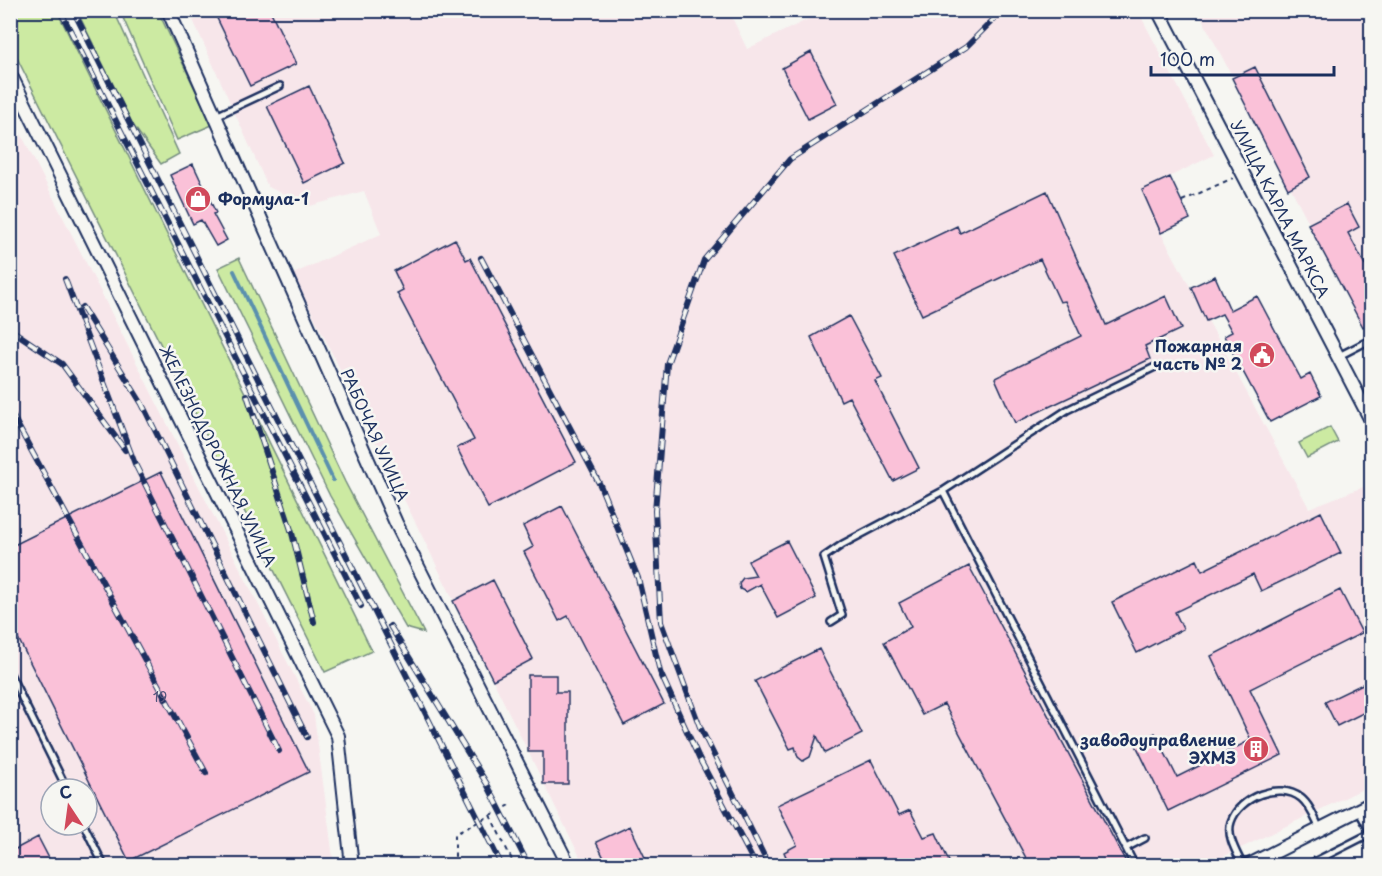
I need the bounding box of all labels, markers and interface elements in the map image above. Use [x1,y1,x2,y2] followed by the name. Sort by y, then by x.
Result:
[1151,39,1334,77] scale bar
[1160,45,1215,72] text: 100 m
[1226,115,1336,302] street label: УЛИЦА КАРЛА МАРКСА
[183,184,213,214] shop icon: Формула-1
[218,186,309,210] place label: Формула-1
[1153,333,1242,375] place label: Пожарная часть № 2
[1247,340,1277,370] public building icon: Пожарная часть № 2
[155,341,283,571] street label: ЖЕЛЕЗНОДОРОЖНАЯ УЛИЦА
[336,364,416,505] street label: РАБОЧАЯ УЛИЦА
[153,686,167,707] house number: 19
[1080,727,1236,769] place label: заводоуправление ЭХМЗ
[1241,734,1271,764] building icon: заводоуправление ЭХМЗ
[39,777,99,837] north arrow
[57,778,74,804] text: С

